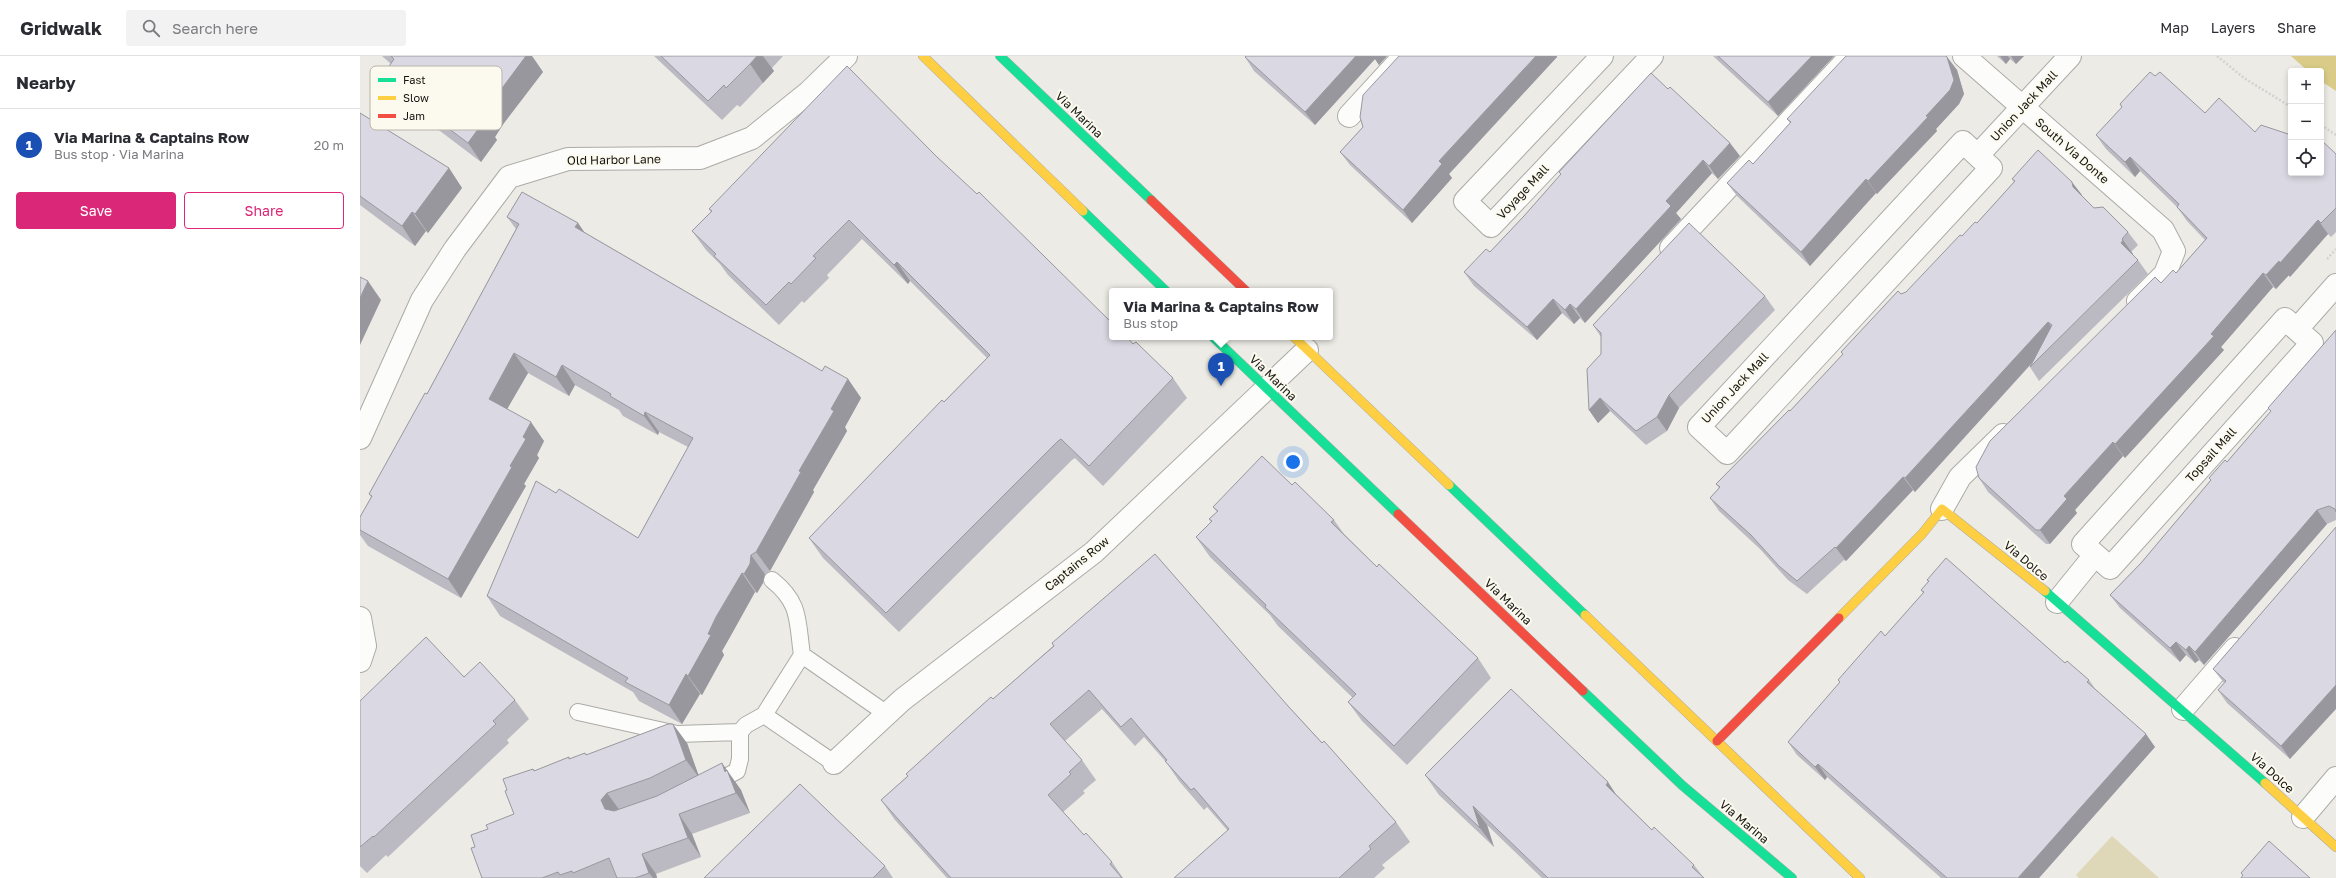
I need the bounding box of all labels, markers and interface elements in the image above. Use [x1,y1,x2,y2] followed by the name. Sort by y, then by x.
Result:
[126,10,406,46] search box
[20,16,102,39] text: Gridwalk
[140,17,162,39] icon: search
[172,19,258,37] text: Search here
[2160,19,2189,36] text: Map
[2211,19,2255,36] text: Layers
[2277,19,2316,36] text: Share
[370,66,502,130] legend
[1987,67,2060,144] street label: Union Jack Mall
[2288,68,2324,176] map controls
[2288,68,2324,104] button: +
[16,72,76,93] text: Nearby
[403,73,426,86] text: Fast
[1052,88,1106,141] street label: Via Marina
[403,91,429,104] text: Slow
[2288,104,2324,140] button: −
[403,109,425,122] text: Jam
[2032,114,2112,187] street label: South Via Donte
[54,128,249,146] text: Via Marina & Captains Row
[26,137,32,153] text: 1
[314,137,344,153] text: 20 m
[2288,140,2324,176] button: locate
[54,146,184,162] text: Bus stop · Via Marina
[567,151,661,168] street label: Old Harbor Lane
[1493,161,1552,222] street label: Voyage Mall
[16,192,176,229] button: Save
[184,192,344,229] button: Share
[1109,288,1333,340] popup
[1123,297,1319,315] text: Via Marina & Captains Row
[1123,315,1178,331] text: Bus stop
[1698,349,1771,426] street label: Union Jack Mall
[1246,351,1300,404] street label: Via Marina
[1208,353,1234,386] pin: 1
[2182,424,2239,485] street label: Topsail Mall
[1283,452,1303,472] your location
[1041,533,1112,594] street label: Captains Row
[2001,538,2052,584] street label: Via Dolce
[1481,575,1535,628] street label: Via Marina
[2247,749,2297,796] street label: Via Dolce
[1716,797,1772,847] street label: Via Marina

